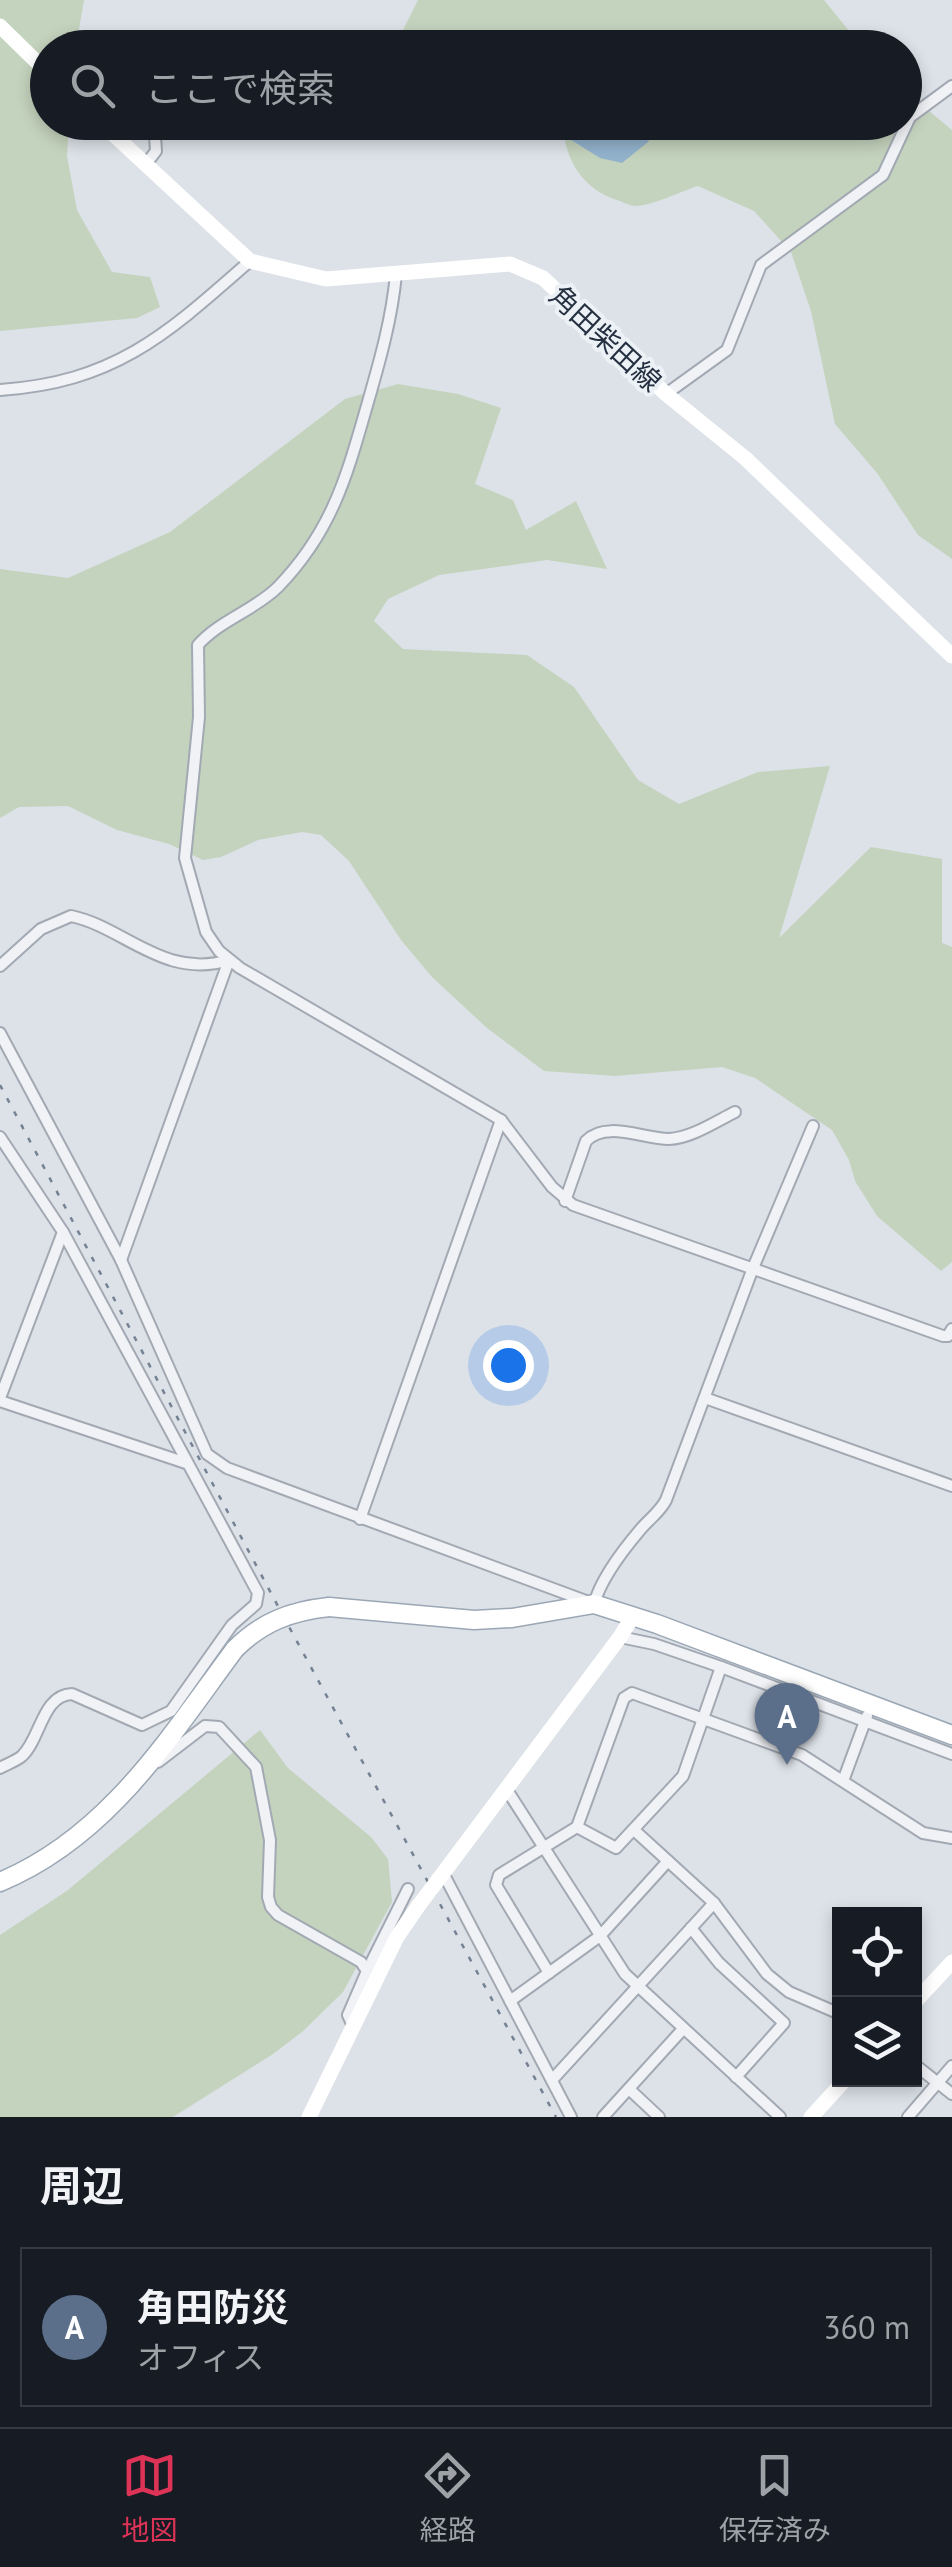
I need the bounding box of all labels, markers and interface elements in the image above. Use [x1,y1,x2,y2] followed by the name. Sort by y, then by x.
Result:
[30,30,922,140] search box
[65,58,120,113] icon: search
[145,63,335,112] text: ここで検索
[542,277,670,399] street label: 角田柴田線
[483,1340,534,1391] your location
[754,1682,820,1765] pin: A
[832,1907,922,2087] map controls
[832,1907,922,1997] button: locate
[832,1997,922,2087] button: layers
[40,2158,124,2213] text: 周辺
[137,2282,289,2331] text: 角田防災
[65,2306,84,2348] text: A
[823,2306,910,2348] text: 360 m
[137,2336,264,2378] text: オフィス
[121,2448,177,2548] tab: 地図
[420,2448,476,2548] tab: 経路
[719,2448,831,2548] tab: 保存済み

